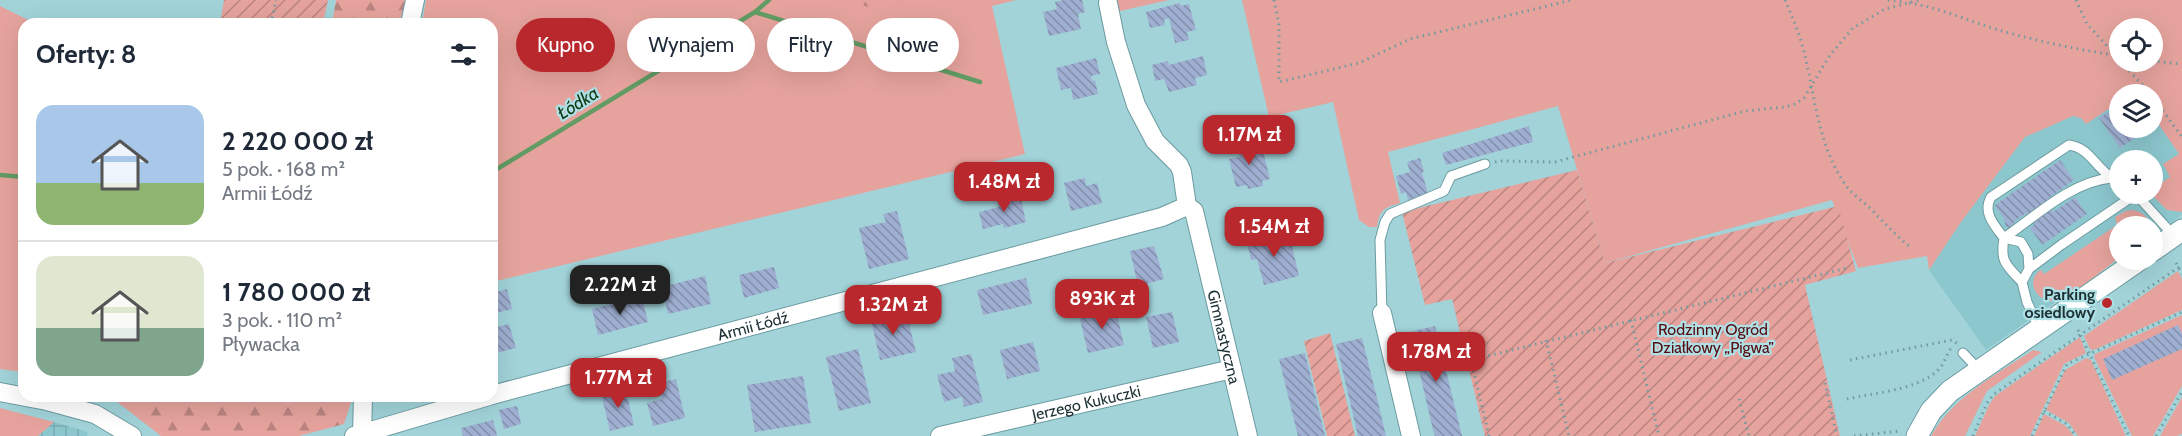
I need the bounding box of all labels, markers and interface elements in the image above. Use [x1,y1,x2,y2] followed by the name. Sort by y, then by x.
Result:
[516,18,615,72] chip: Kupno
[627,18,755,72] chip: Wynajem
[767,18,854,72] chip: Filtry
[866,18,959,72] chip: Nowe
[2109,18,2163,270] map controls
[2109,18,2163,72] button: locate
[36,38,137,70] text: Oferty: 8
[447,38,480,71] icon: filters
[553,82,603,124] water label: Łódka
[2109,84,2163,138] button: layers
[1187,115,1311,166] pin: 1.17M zł
[1217,122,1281,146] text: 1.17M zł
[222,125,373,157] text: 2 220 000 zł
[84,129,156,201] icon: home
[2109,150,2163,204] button: +
[222,157,345,181] text: 5 pok. · 168 m²
[942,162,1066,213] pin: 1.48M zł
[968,169,1040,193] text: 1.48M zł
[222,181,313,205] text: Armii Łódź
[1212,207,1336,258] pin: 1.54M zł
[1239,214,1309,238] text: 1.54M zł
[2109,216,2163,270] button: −
[558,265,682,316] pin: 2.22M zł
[584,272,656,296] text: 2.22M zł
[222,276,371,308] text: 1 780 000 zł
[1047,279,1157,330] pin: 893K zł
[84,280,156,352] icon: home
[831,285,955,336] pin: 1.32M zł
[2025,285,2095,322] place label: Parking osiedlowy
[1069,286,1135,310] text: 893K zł
[1204,288,1245,386] street label: Gimnastyczna
[859,292,927,316] text: 1.32M zł
[2100,296,2114,310] marker: Parking osiedlowy
[715,307,791,344] street label: Armii Łódź
[222,308,342,332] text: 3 pok. · 110 m²
[1652,320,1774,357] park label: Rodzinny Ogród Działkowy „Pigwa”
[222,332,300,356] text: Pływacka
[1374,332,1498,383] pin: 1.78M zł
[1401,339,1471,363] text: 1.78M zł
[556,358,680,409] pin: 1.77M zł
[584,365,652,389] text: 1.77M zł
[1029,381,1142,424] street label: Jerzego Kukuczki

